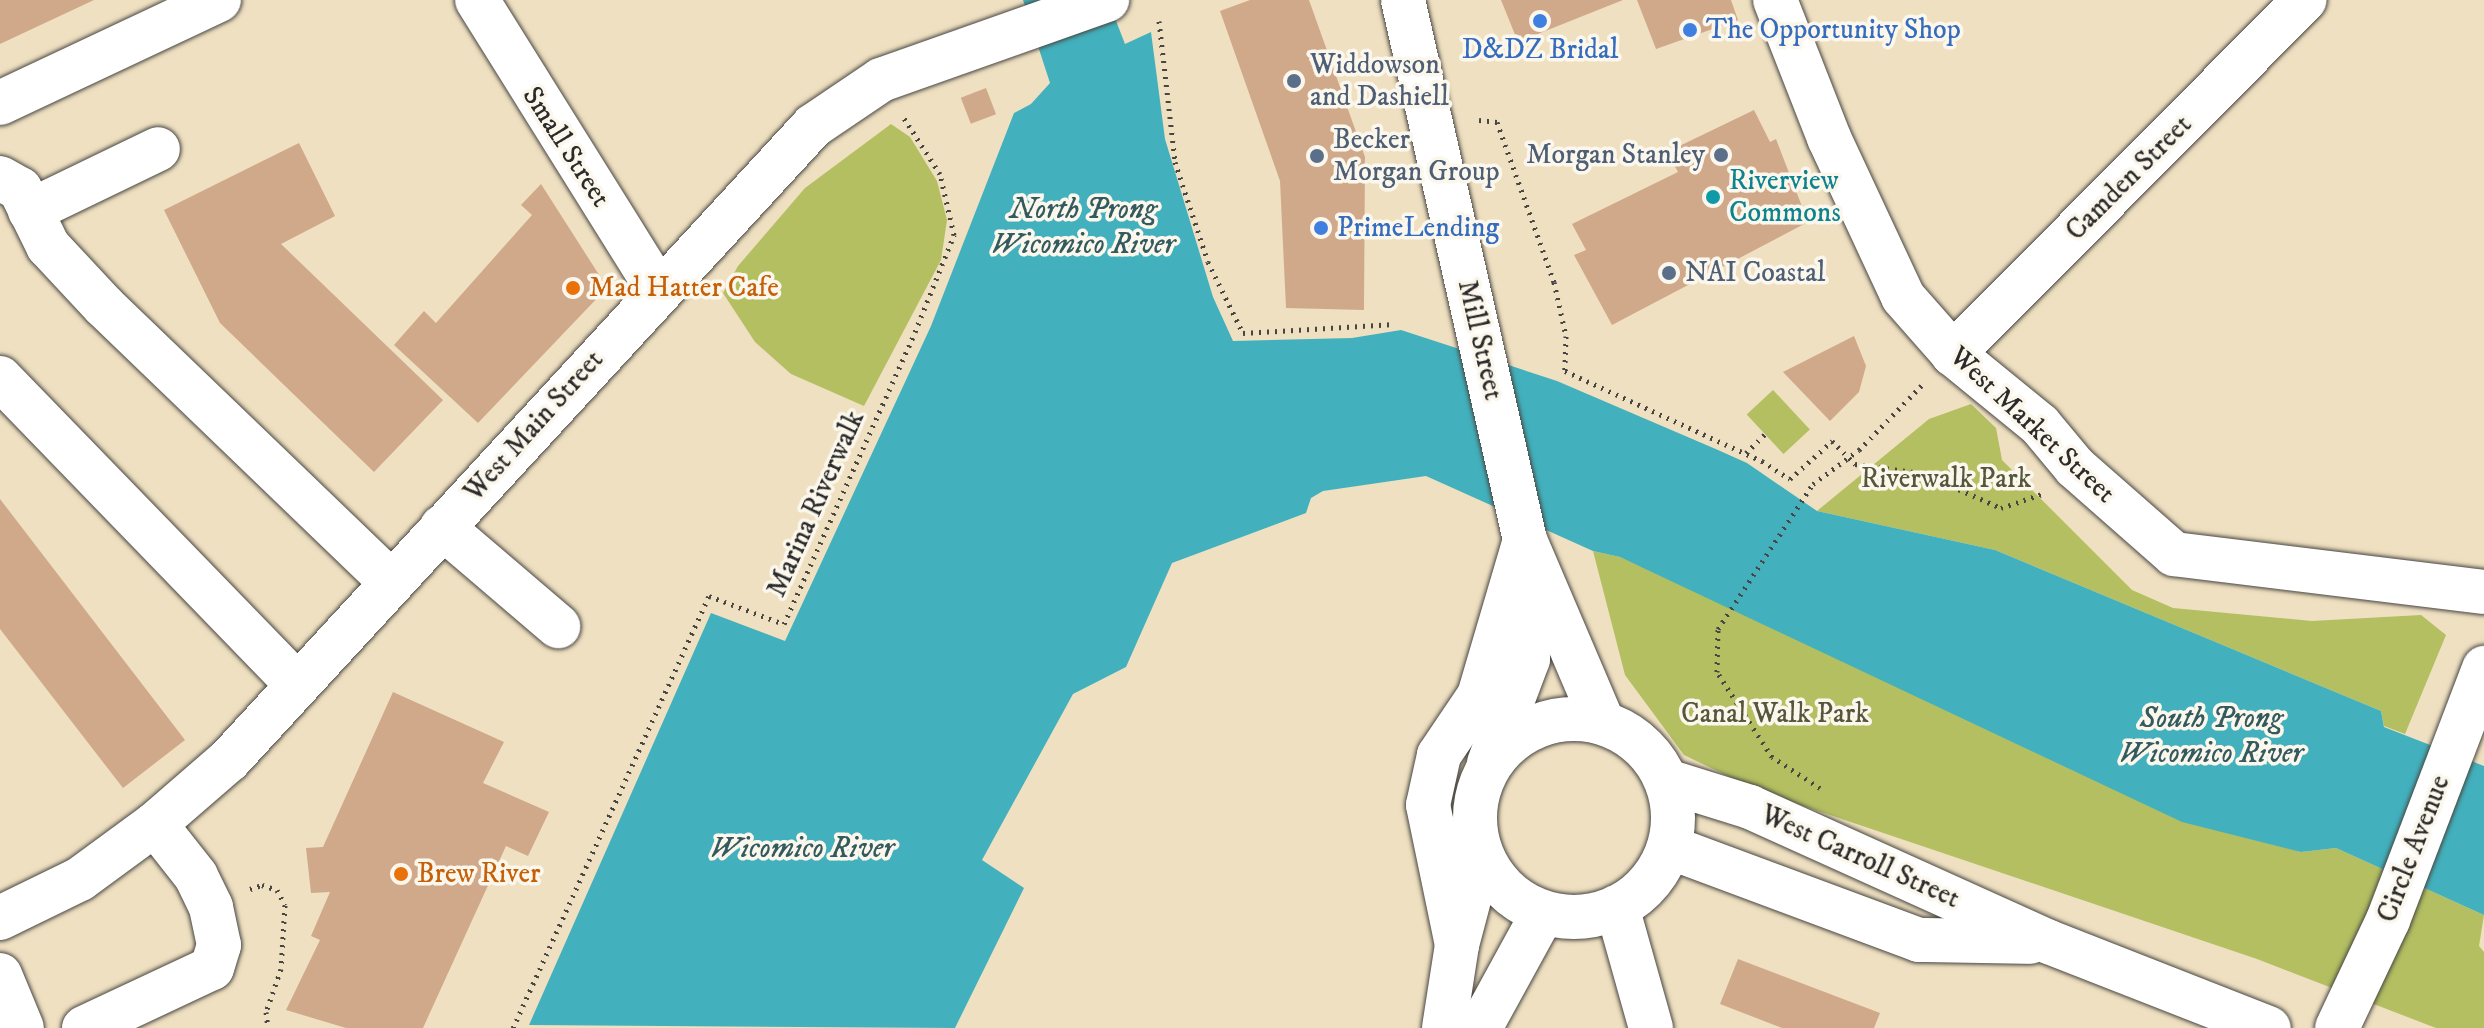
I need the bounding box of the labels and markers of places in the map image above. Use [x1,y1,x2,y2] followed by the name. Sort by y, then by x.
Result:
[1531,12,1549,30] marker: D&DZ Bridal
[1706,13,1961,47] place label: The Opportunity Shop
[1681,21,1699,39] marker: The Opportunity Shop
[1462,33,1618,67] place label: D&DZ Bridal
[1310,48,1449,114] place label: Widdowson and Dashiell
[1285,72,1303,90] marker: Widdowson and Dashiell
[1333,123,1499,189] place label: Becker Morgan Group
[1526,138,1705,172] place label: Morgan Stanley
[1712,146,1730,164] marker: Morgan Stanley
[1308,147,1326,165] marker: Becker Morgan Group
[1729,164,1841,230] place label: Riverview Commons
[1704,188,1722,206] marker: Riverview Commons
[1337,211,1499,245] place label: PrimeLending
[1312,219,1330,237] marker: PrimeLending
[1685,256,1825,290] place label: NAI Coastal
[1660,264,1678,282] marker: NAI Coastal
[589,271,779,305] place label: Mad Hatter Cafe
[564,279,582,297] marker: Mad Hatter Cafe
[417,857,541,891] place label: Brew River
[392,865,410,883] marker: Brew River

